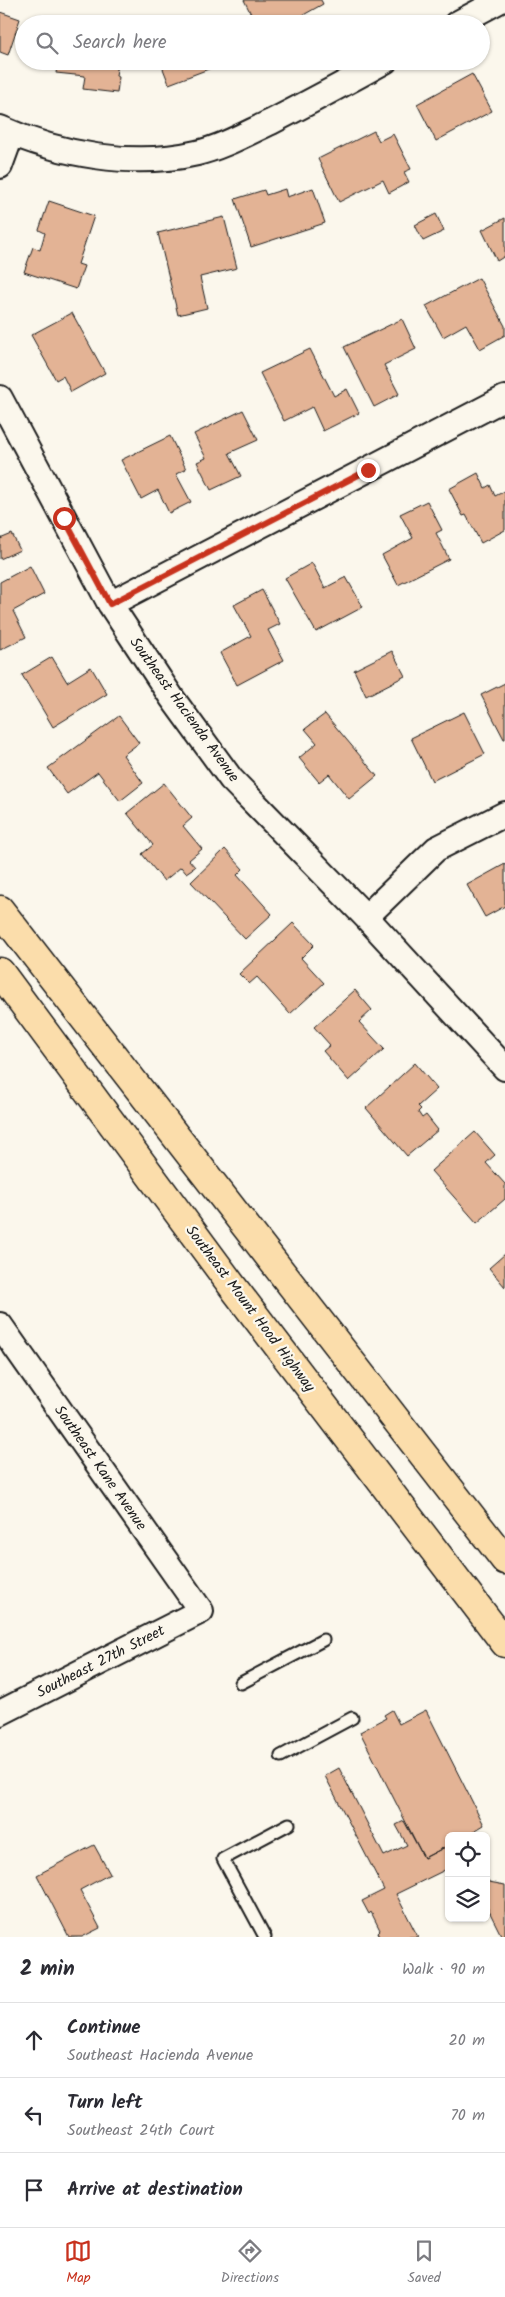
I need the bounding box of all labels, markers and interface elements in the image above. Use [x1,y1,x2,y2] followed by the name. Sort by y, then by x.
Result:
[15,15,490,70] search box
[73,28,167,58] text: Search here
[33,29,61,57] icon: search
[357,459,380,482] route end
[53,507,76,530] route start
[123,632,245,788] street label: Southeast Hacienda Avenue
[179,1220,321,1398] street label: Southeast Mount Hood Highway
[48,1400,153,1536] street label: Southeast Kane Avenue
[33,1619,170,1705] street label: Southeast 27th Street
[445,1832,490,1922] map controls
[445,1832,490,1877] button: locate
[445,1877,490,1922] button: layers
[20,1953,75,1986] text: 2 min
[402,1957,485,1982] text: Walk · 90 m
[67,2013,140,2043] text: Continue
[20,2026,48,2054] icon: ahead
[449,2028,485,2053] text: 20 m
[67,2043,253,2068] text: Southeast Hacienda Avenue
[67,2088,142,2118] text: Turn left
[20,2101,48,2129] icon: left
[450,2103,485,2128] text: 70 m
[67,2118,215,2143] text: Southeast 24th Court
[67,2175,243,2205] text: Arrive at destination
[20,2176,48,2204] icon: arrive
[64,2237,92,2289] tab: Map
[221,2237,279,2289] tab: Directions
[407,2237,441,2289] tab: Saved

